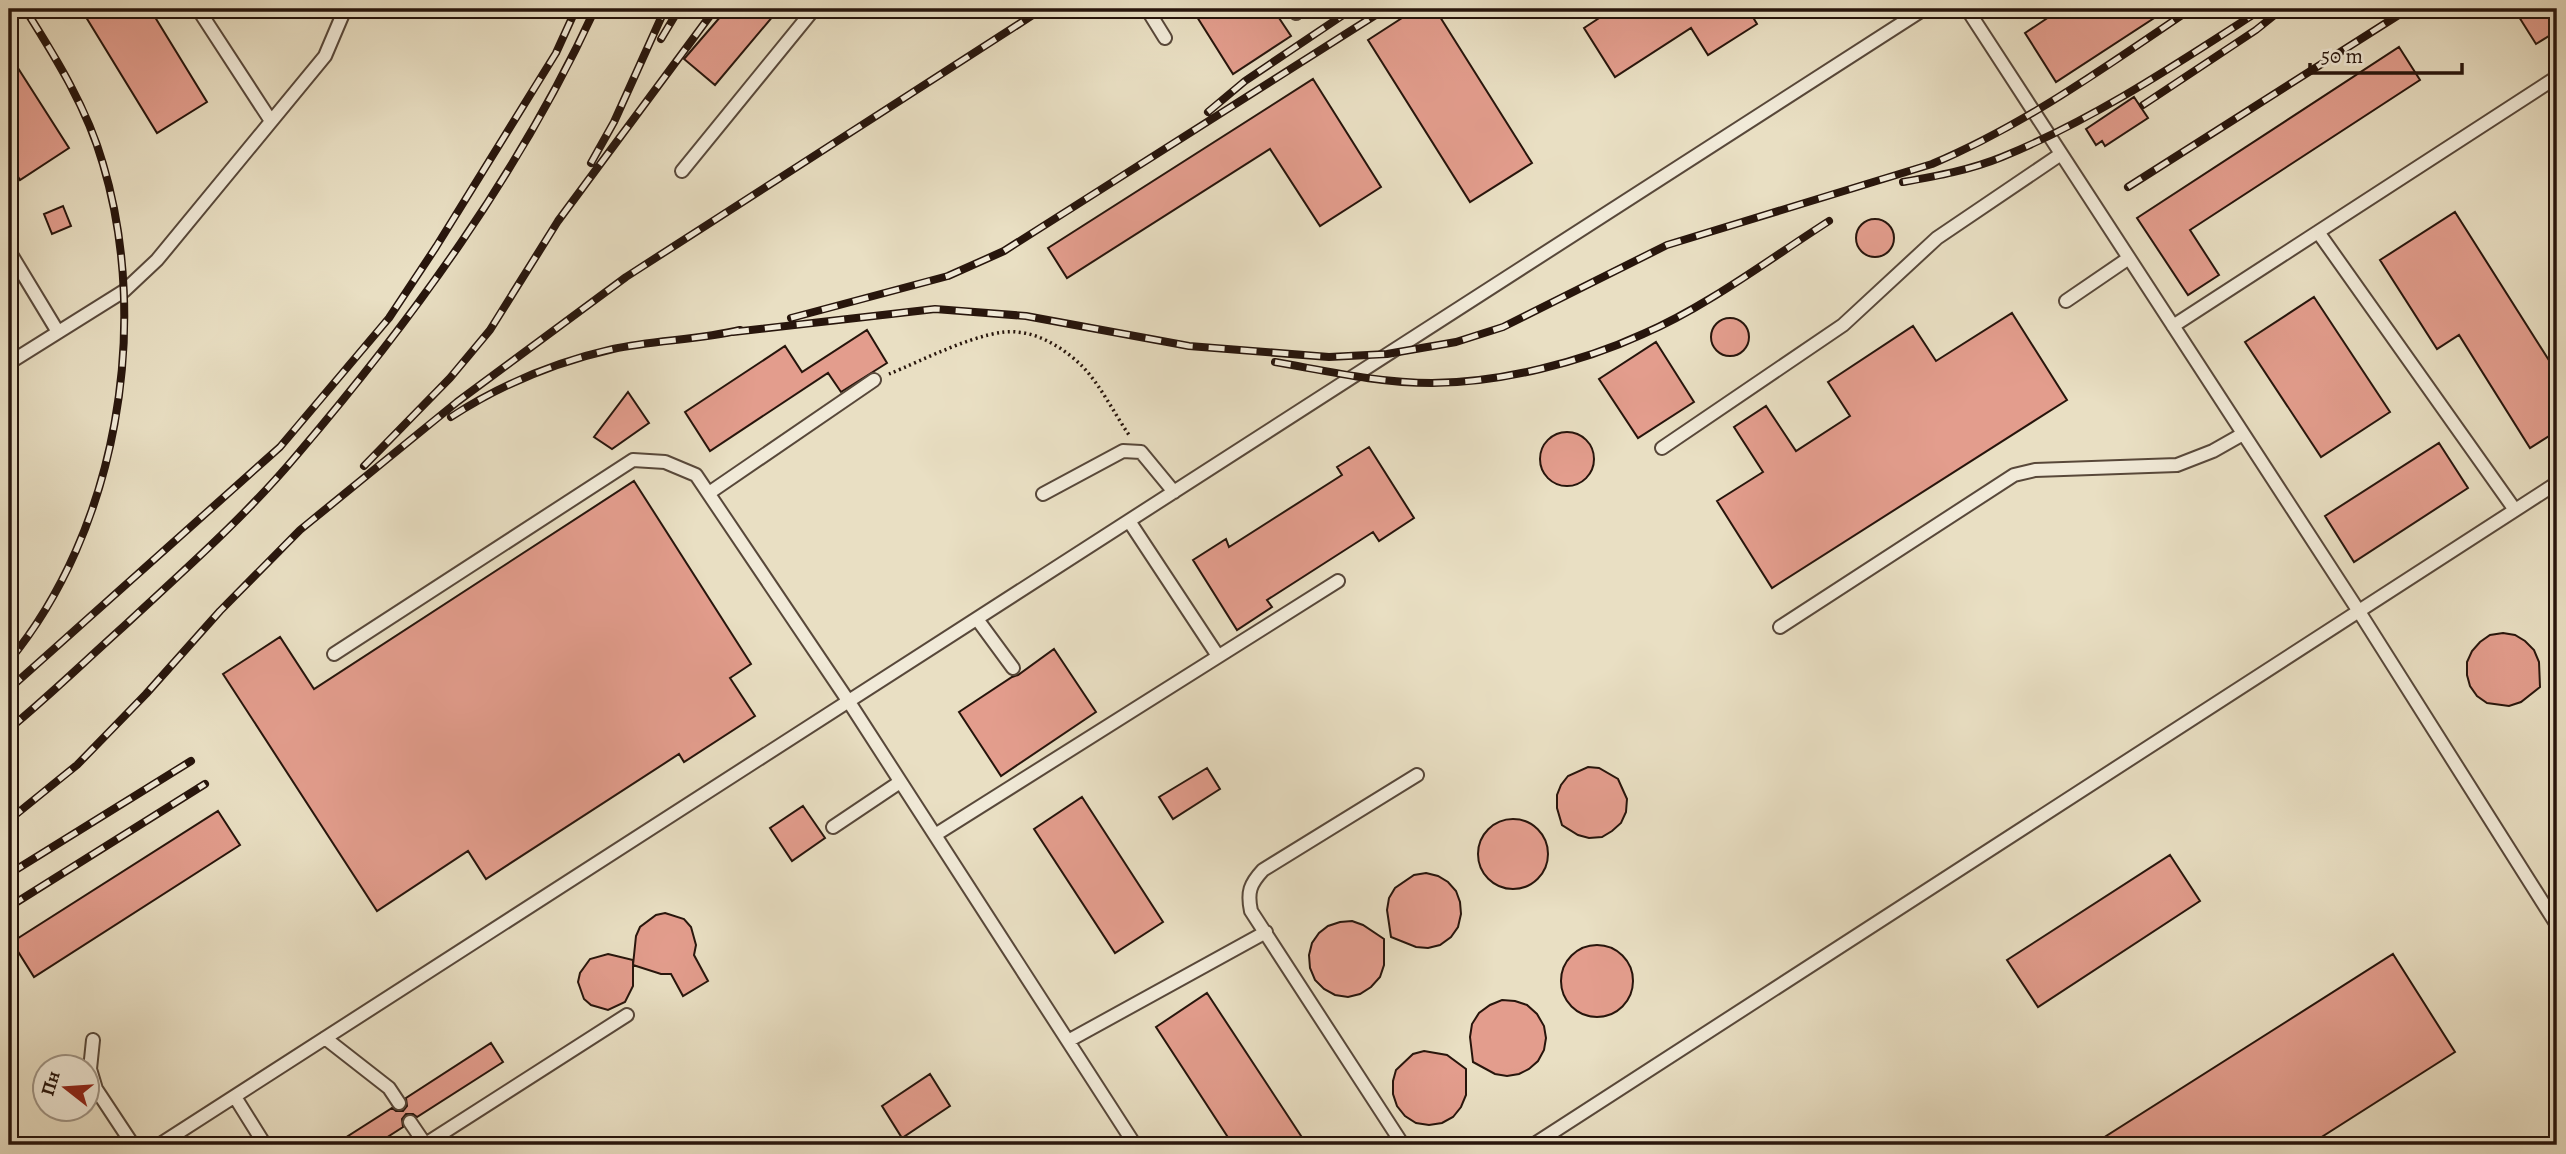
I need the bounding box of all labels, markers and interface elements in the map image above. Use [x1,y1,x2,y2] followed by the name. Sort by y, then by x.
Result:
[2310,32,2463,76] scale bar
[2321,42,2363,70] text: 50 m
[32,1052,102,1122] north arrow
[35,1068,67,1099] text: Пн

